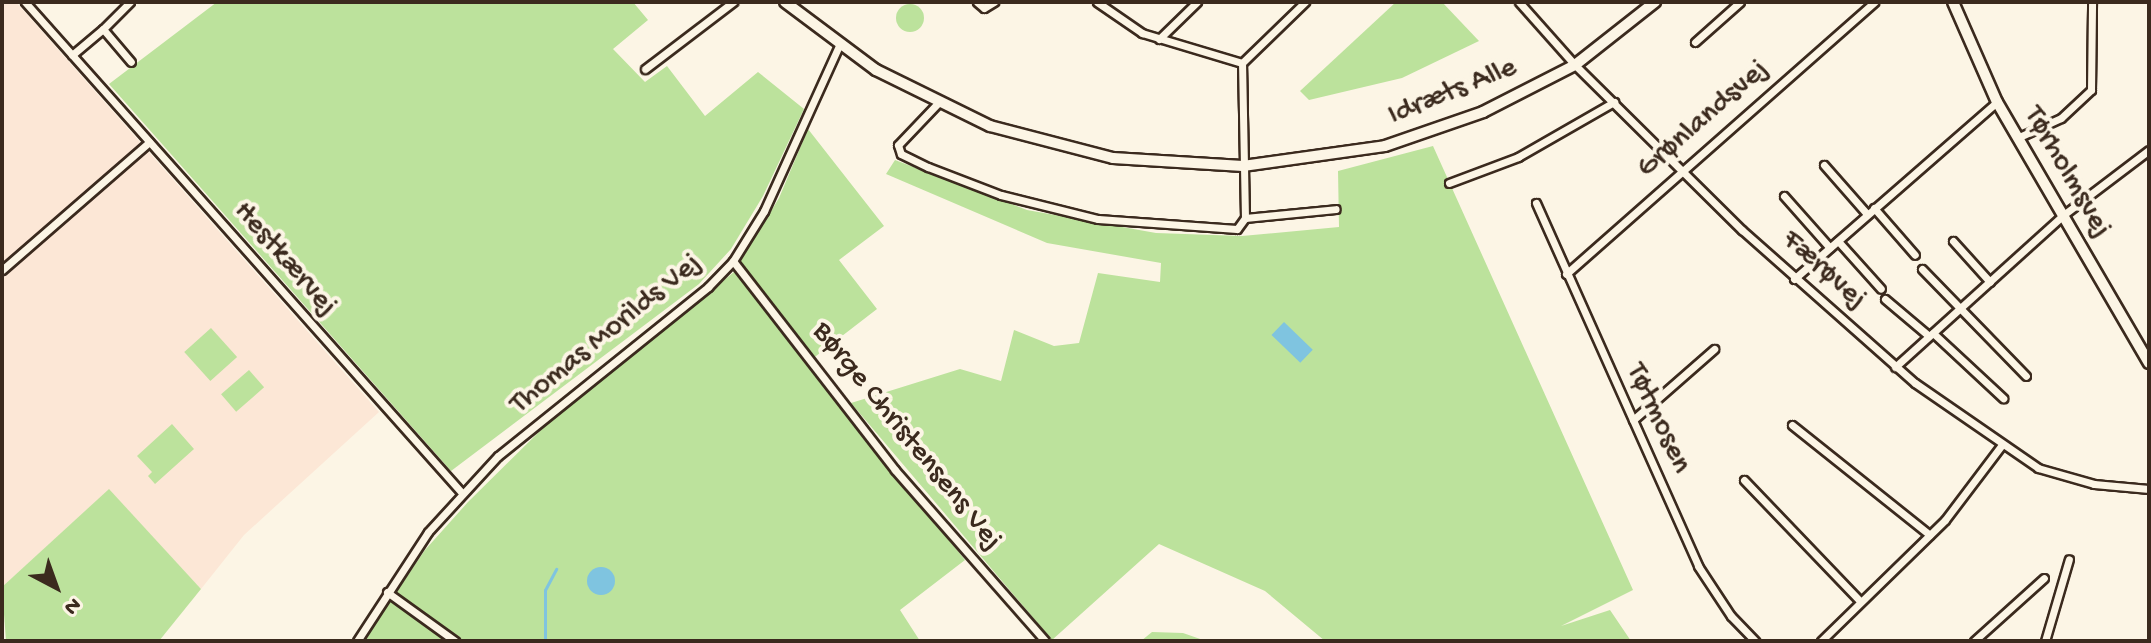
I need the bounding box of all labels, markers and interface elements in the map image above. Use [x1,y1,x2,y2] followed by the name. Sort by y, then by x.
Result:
[1384,51,1522,135] street label: Idræts Alle
[1631,53,1777,187] street label: Grønlandsvej
[2014,101,2118,245] street label: Tørholmsvej
[224,195,344,325] street label: Hestkærvej
[1773,223,1873,319] street label: Færøvej
[504,247,710,423] street label: Thomas Morilds Vej
[803,315,1009,559] street label: Børge Christensens Vej
[1616,358,1698,480] street label: Tøtmosen
[16,547,96,627] north arrow
[58,591,86,620] text: N

